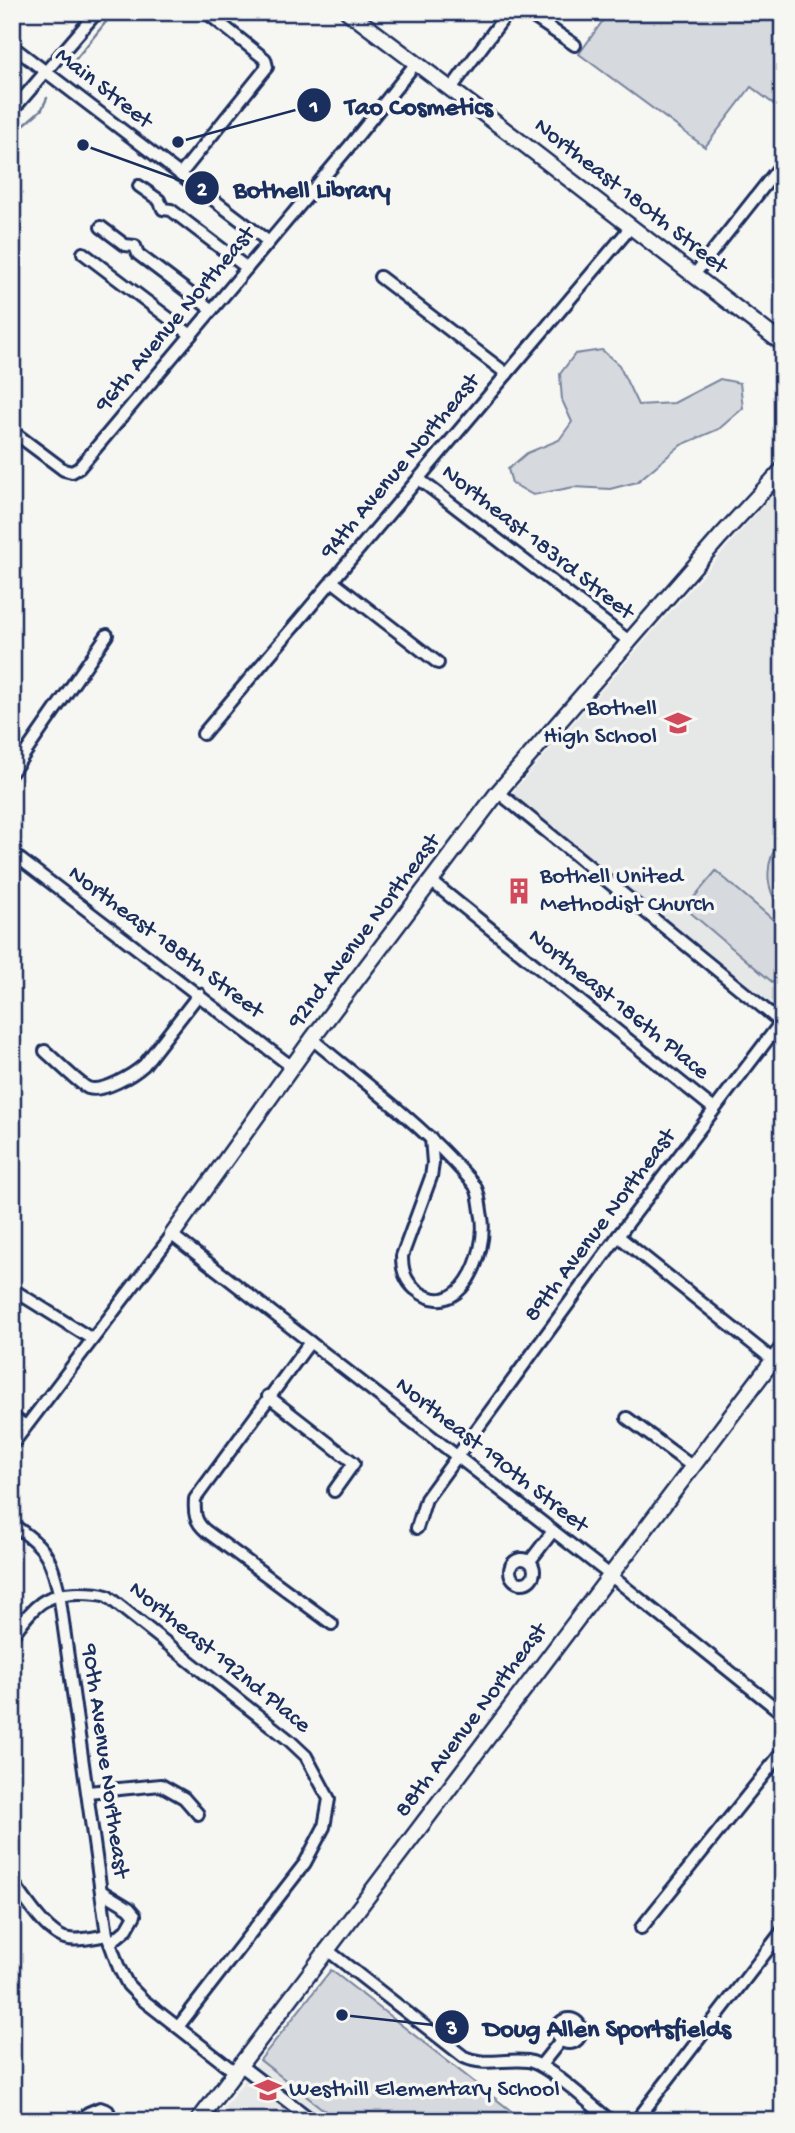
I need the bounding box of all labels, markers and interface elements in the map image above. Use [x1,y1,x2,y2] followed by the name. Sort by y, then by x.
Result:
[48,42,159,138] street label: Main Street
[296,81,507,128] callout: Tao Cosmetics
[343,94,494,125] text: Tao Cosmetics
[309,96,318,121] text: 1
[527,112,735,283] street label: Northeast 180th Street
[184,164,404,211] callout: Bothell Library
[233,177,391,208] text: Bothell Library
[197,179,208,204] text: 2
[89,219,264,420] street label: 96th Avenue Northeast
[314,367,488,566] street label: 94th Avenue Northeast
[435,459,641,629] street label: Northeast 183rd Street
[543,695,657,752] place label: Bothell High School
[663,708,693,738] school or university icon: Bothell High School
[282,827,449,1036] street label: 92nd Avenue Northeast
[61,860,270,1027] street label: Northeast 188th Street
[539,863,715,920] place label: Bothell United Methodist Church
[504,876,534,906] building icon: Bothell United Methodist Church
[521,923,715,1087] street label: Northeast 186th Place
[519,1122,685,1329] street label: 89th Avenue Northeast
[389,1372,595,1542] street label: Northeast 190th Street
[122,1576,317,1741] street label: Northeast 192nd Place
[389,1616,556,1824] street label: 88th Avenue Northeast
[73,1641,135,1882] street label: 90th Avenue Northeast
[434,2003,745,2050] callout: Doug Allen Sportsfields
[481,2016,732,2047] text: Doug Allen Sportsfields
[446,2018,458,2043] text: 3
[253,2075,283,2105] school or university icon: Westhill Elementary School
[289,2076,560,2105] place label: Westhill Elementary School

